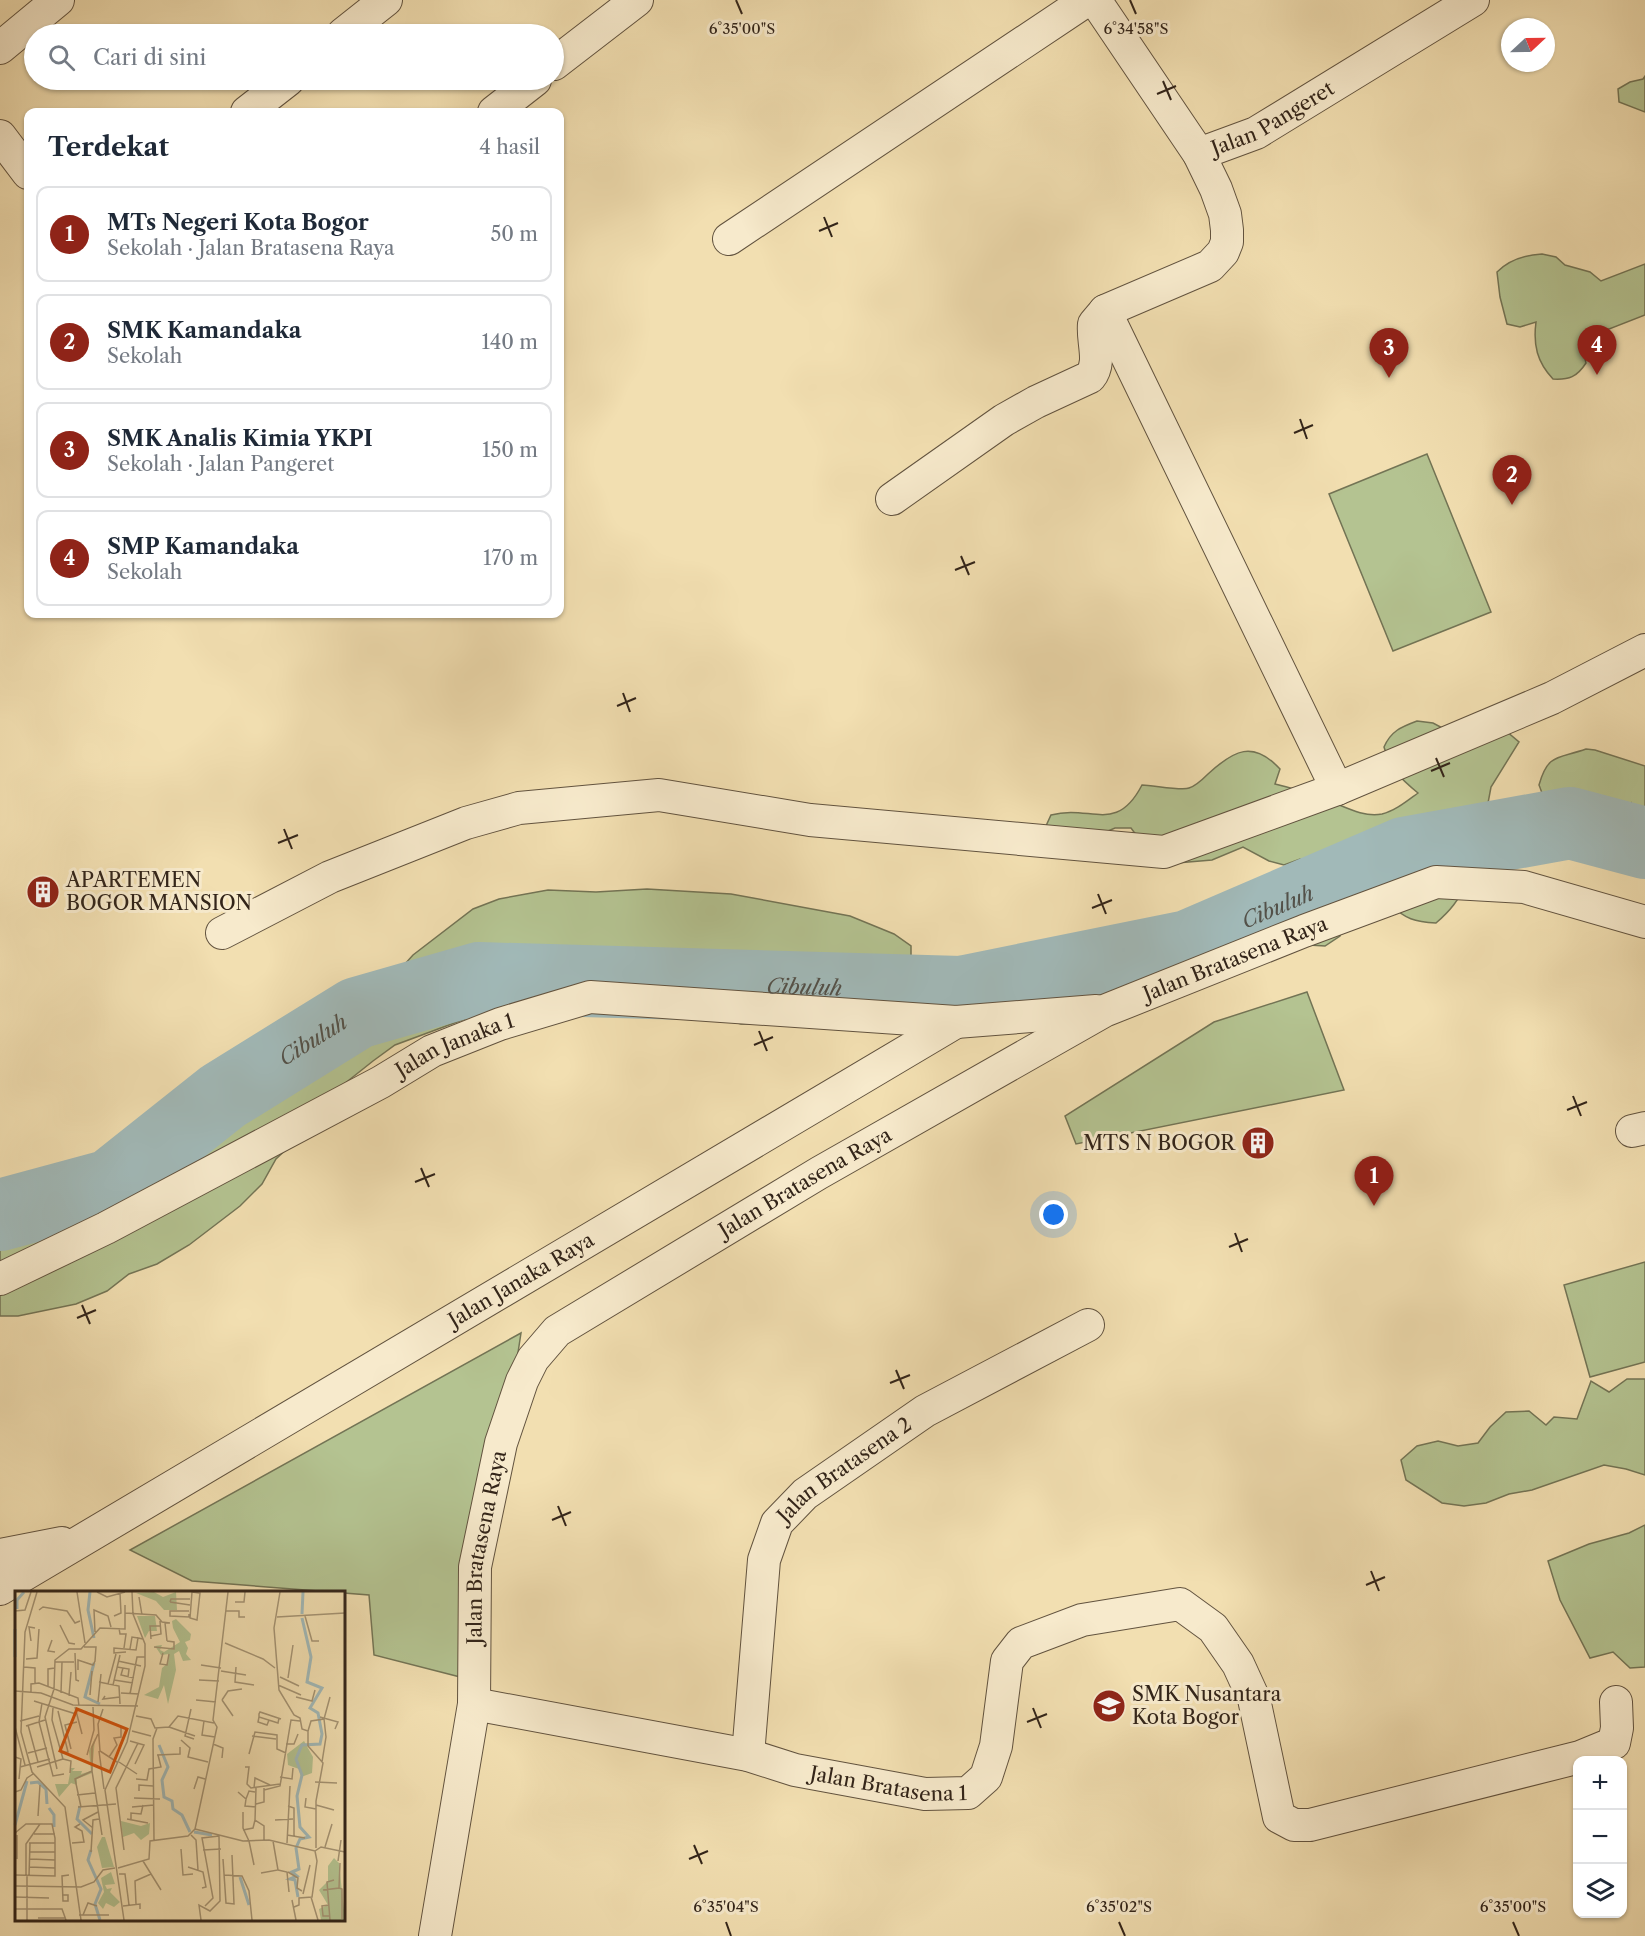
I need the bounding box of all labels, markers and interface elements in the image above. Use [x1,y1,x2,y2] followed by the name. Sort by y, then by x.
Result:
[1501,18,1555,72] north arrow
[709,19,775,38] text: 6°35'00"S
[1103,19,1169,38] text: 6°34'58"S
[24,24,564,90] search box
[45,41,78,74] icon: search
[93,44,206,71] text: Cari di sini
[1205,76,1338,161] street label: Jalan Pangeret
[48,131,169,163] text: Terdekat
[479,135,540,159] text: 4 hasil
[107,209,369,236] text: MTs Negeri Kota Bogor
[65,222,74,246] text: 1
[491,222,538,246] text: 50 m
[107,236,395,260] text: Sekolah · Jalan Bratasena Raya
[107,317,301,344] text: SMK Kamandaka
[1578,326,1616,375] pin: 4
[1370,328,1408,378] pin: 3
[64,330,75,354] text: 2
[481,330,538,354] text: 140 m
[107,344,182,368] text: Sekolah
[107,425,373,452] text: SMK Analis Kimia YKPI
[64,438,75,462] text: 3
[482,438,538,462] text: 150 m
[107,452,334,476] text: Sekolah · Jalan Pangeret
[1492,456,1532,505] pin: 2
[107,533,299,560] text: SMP Kamandaka
[64,546,75,570] text: 4
[483,546,538,570] text: 170 m
[107,560,182,584] text: Sekolah
[65,868,252,915] place label: APARTEMEN BOGOR MANSION
[25,874,61,910] building icon: APARTEMEN BOGOR MANSION
[1238,880,1317,933] water label: Cibuluh
[1137,911,1331,1007] street label: Jalan Bratasena Raya
[766,973,843,1001] water label: Cibuluh
[389,1008,517,1084] street label: Jalan Janaka 1
[274,1009,352,1070] water label: Cibuluh
[712,1122,896,1244] street label: Jalan Bratasena Raya
[1240,1125,1276,1161] building icon: MTS N BOGOR
[1083,1131,1236,1155] place label: MTS N BOGOR
[1354,1156,1394,1206] pin: 1
[1039,1200,1068,1229] your location
[442,1227,599,1334] street label: Jalan Janaka Raya
[770,1412,916,1530] street label: Jalan Bratasena 2
[462,1448,511,1647] street label: Jalan Bratasena Raya
[15,1591,345,1921] inset map
[1132,1682,1282,1729] place label: SMK Nusantara Kota Bogor
[1091,1688,1127,1724] school or university icon: SMK Nusantara Kota Bogor
[1573,1756,1627,1918] map controls
[1573,1756,1627,1810] button: +
[805,1760,968,1807] street label: Jalan Bratasena 1
[1573,1810,1627,1864] button: −
[1573,1864,1627,1918] button: layers
[693,1897,759,1916] text: 6°35'04"S
[1086,1897,1152,1916] text: 6°35'02"S
[1480,1897,1546,1916] text: 6°35'00"S

